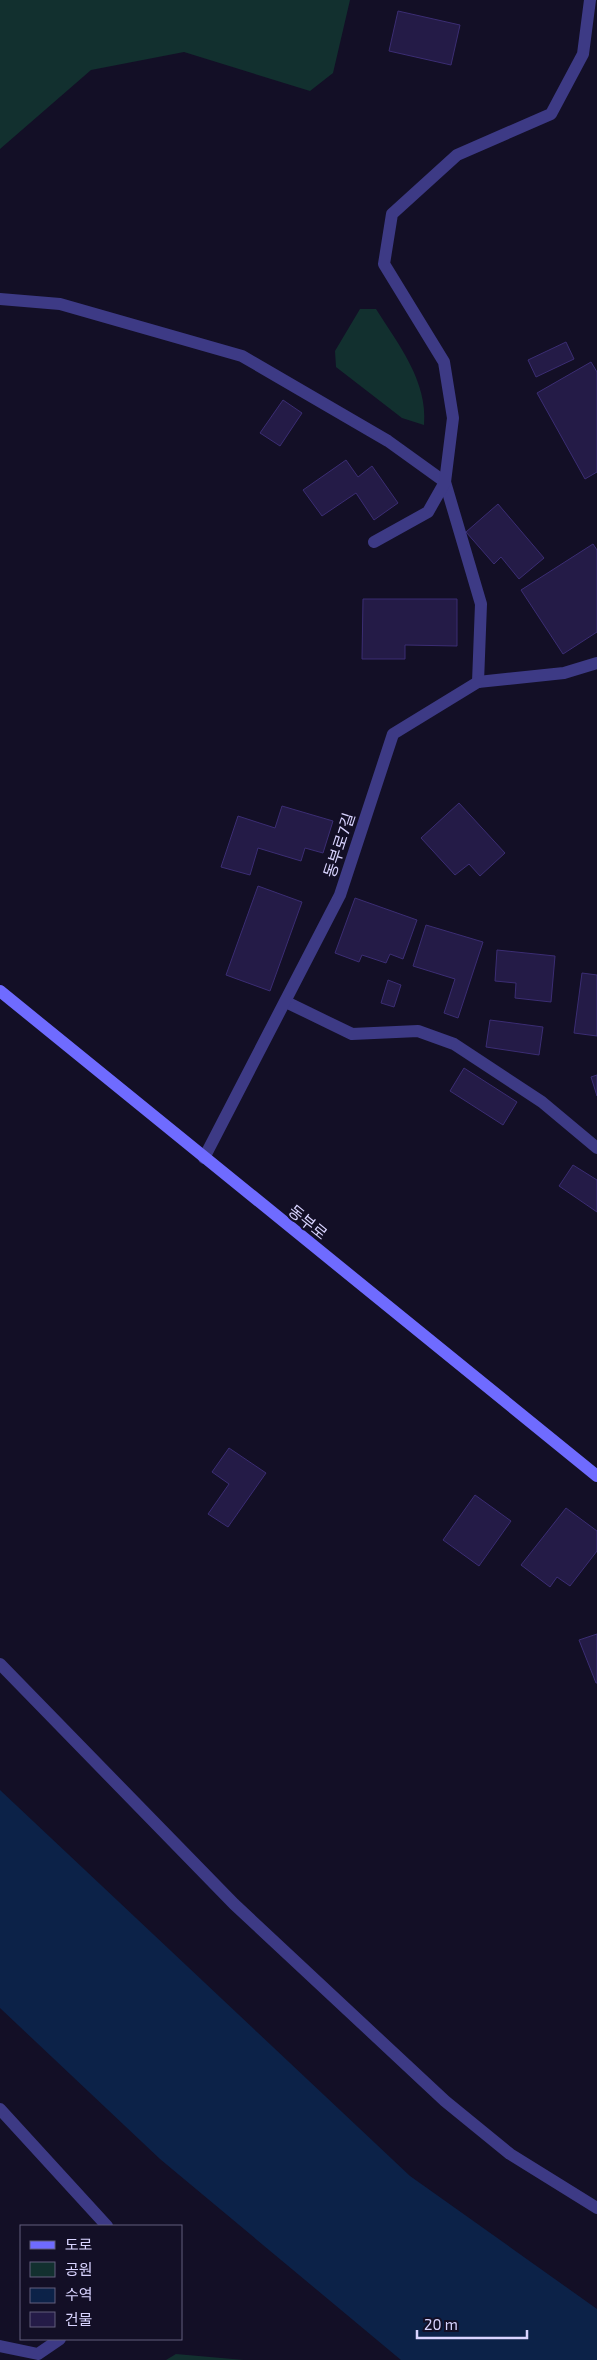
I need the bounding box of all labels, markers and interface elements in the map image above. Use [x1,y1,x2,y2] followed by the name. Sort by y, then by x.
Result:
[319,810,358,880] street label: 동부로7길
[285,1200,332,1243] street label: 동부로
[20,2225,182,2340] legend
[65,2235,93,2253] text: 도로
[65,2260,93,2278] text: 공원
[65,2285,93,2303] text: 수역
[417,2308,527,2340] scale bar
[65,2310,93,2328] text: 건물
[424,2315,458,2333] text: 20 m

